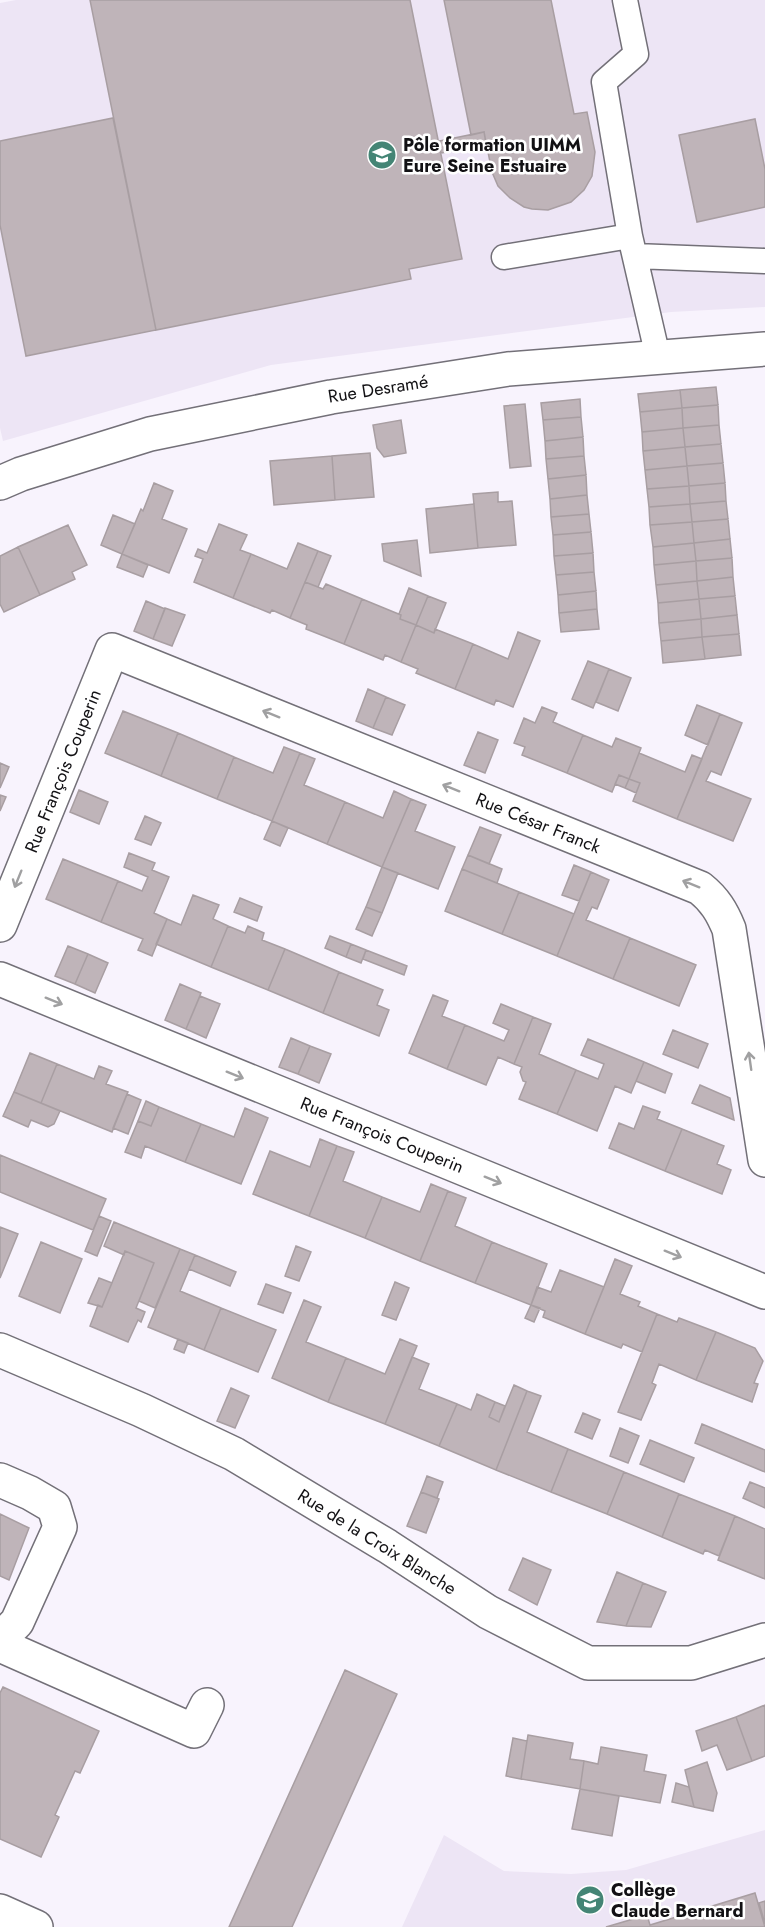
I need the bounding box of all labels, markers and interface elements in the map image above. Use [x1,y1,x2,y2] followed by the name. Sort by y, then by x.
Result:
[403,132,581,179] place label: Pôle formation UIMM Eure Seine Estuaire
[366,139,398,171] school or university icon: Pôle formation UIMM Eure Seine Estuaire
[326,368,430,410] street label: Rue Desramé
[18,685,108,857] street label: Rue François Couperin
[262,708,280,719] one-way arrow
[443,782,461,793] one-way arrow
[472,786,604,860] street label: Rue César Franck
[12,870,23,888] one-way arrow
[682,878,700,889] one-way arrow
[44,996,63,1007] one-way arrow
[745,1052,756,1071] one-way arrow
[225,1070,243,1081] one-way arrow
[296,1090,468,1180] street label: Rue François Couperin
[483,1175,501,1186] one-way arrow
[664,1249,682,1260] one-way arrow
[293,1483,461,1601] street label: Rue de la Croix Blanche
[611,1877,744,1924] place label: Collège Claude Bernard
[574,1884,606,1916] school or university icon: Collège Claude Bernard

